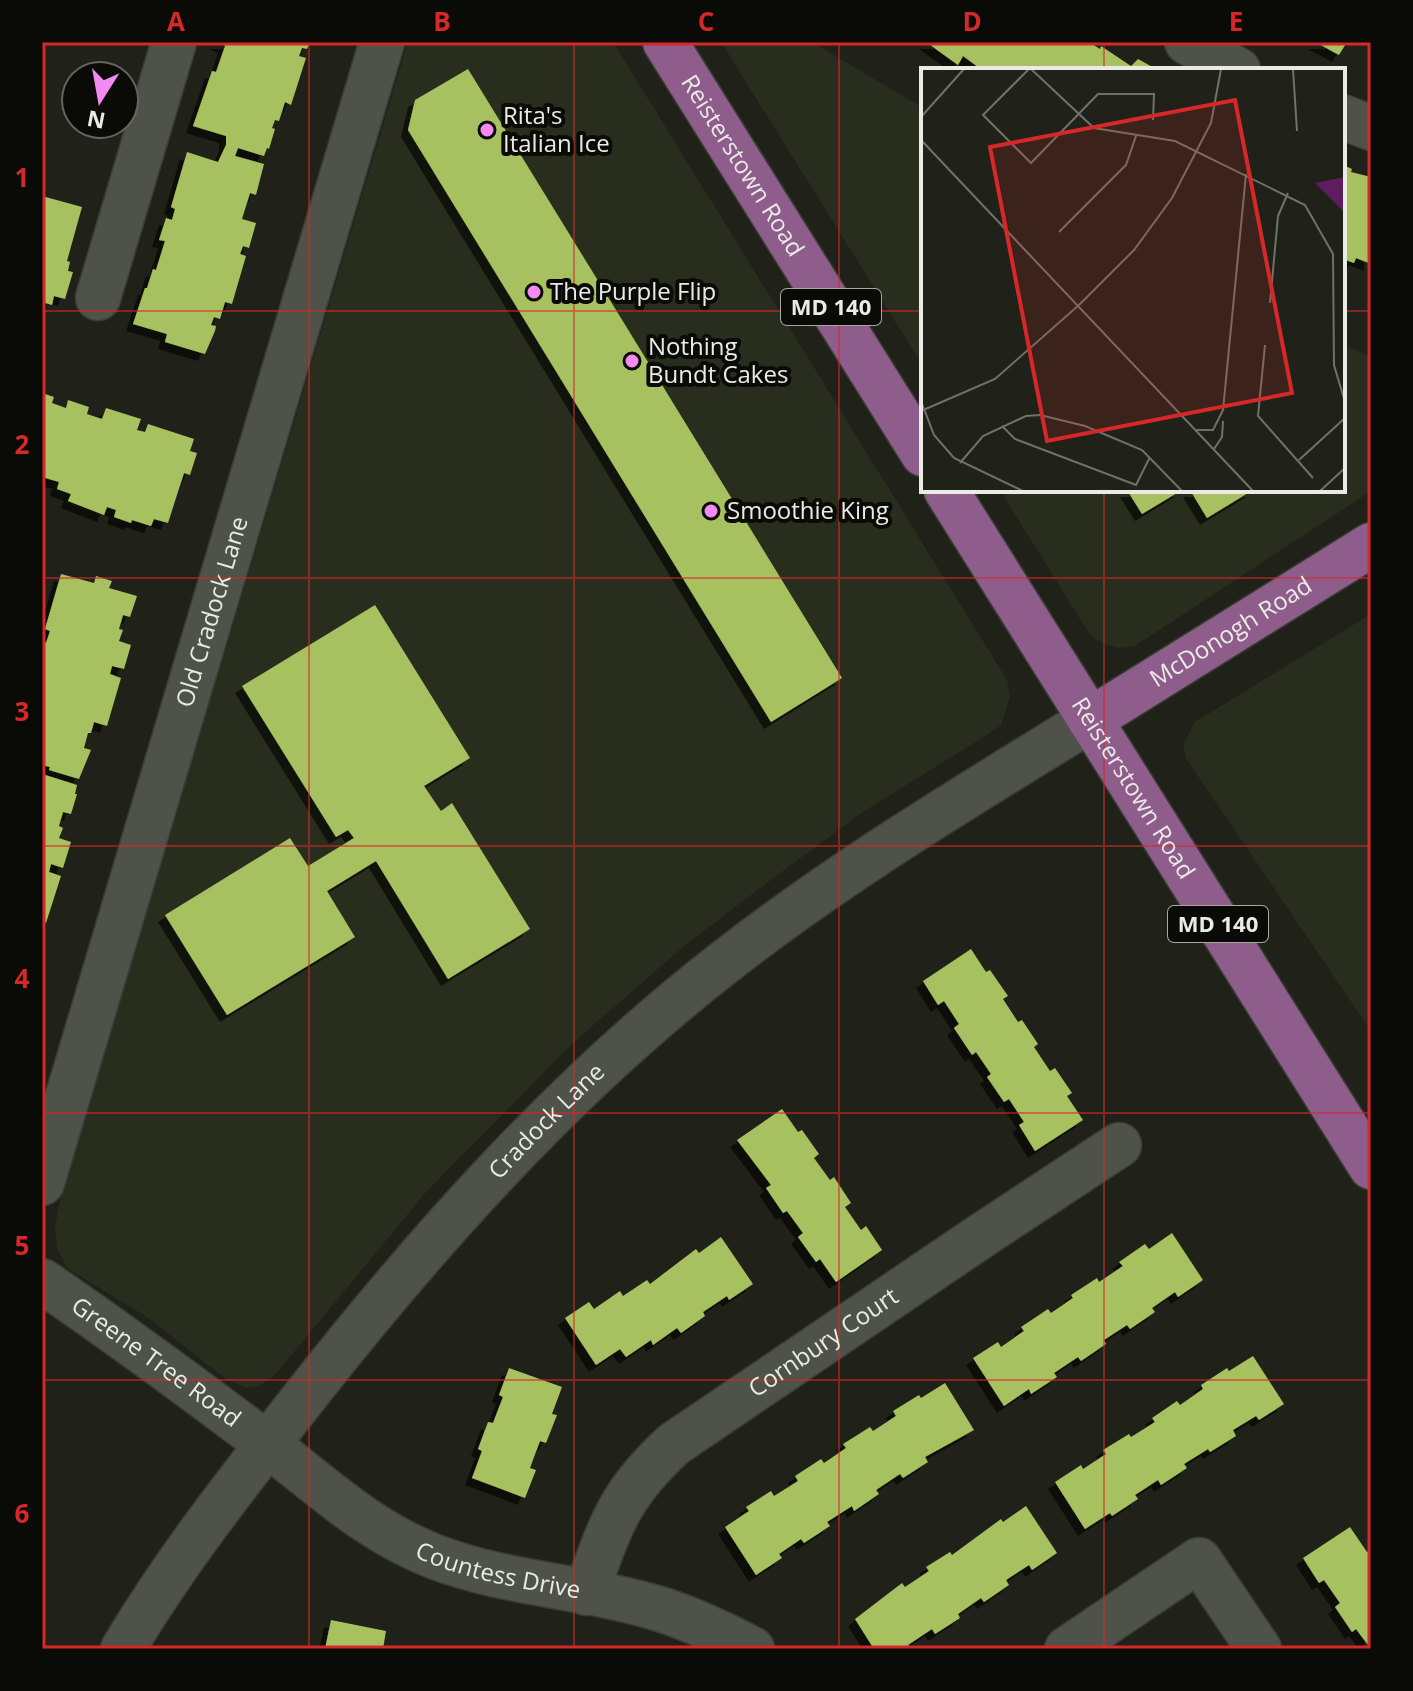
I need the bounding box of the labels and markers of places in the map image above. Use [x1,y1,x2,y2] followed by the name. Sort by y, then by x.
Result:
[503,98,610,159] place label: Rita's Italian Ice
[478,121,496,139] marker: Rita's Italian Ice
[550,274,716,307] place label: The Purple Flip
[525,283,543,301] marker: The Purple Flip
[648,329,788,390] place label: Nothing Bundt Cakes
[623,352,641,370] marker: Nothing Bundt Cakes
[727,493,889,526] place label: Smoothie King
[702,502,720,520] marker: Smoothie King

